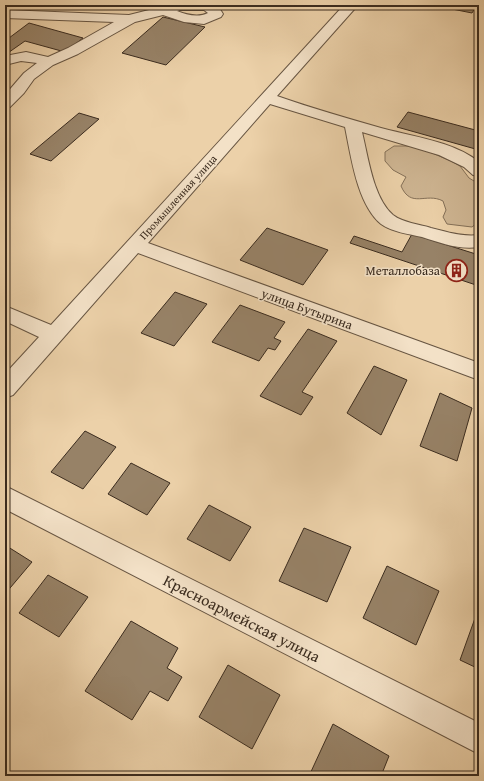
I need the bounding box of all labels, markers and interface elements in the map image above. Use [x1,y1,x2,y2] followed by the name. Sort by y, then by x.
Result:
[135,150,221,243] street label: Промышленная улица
[443,257,469,283] building icon: Металлобаза
[366,261,441,280] place label: Металлобаза
[258,283,356,335] street label: улица Бутырина
[159,568,325,668] street label: Красноармейская улица

